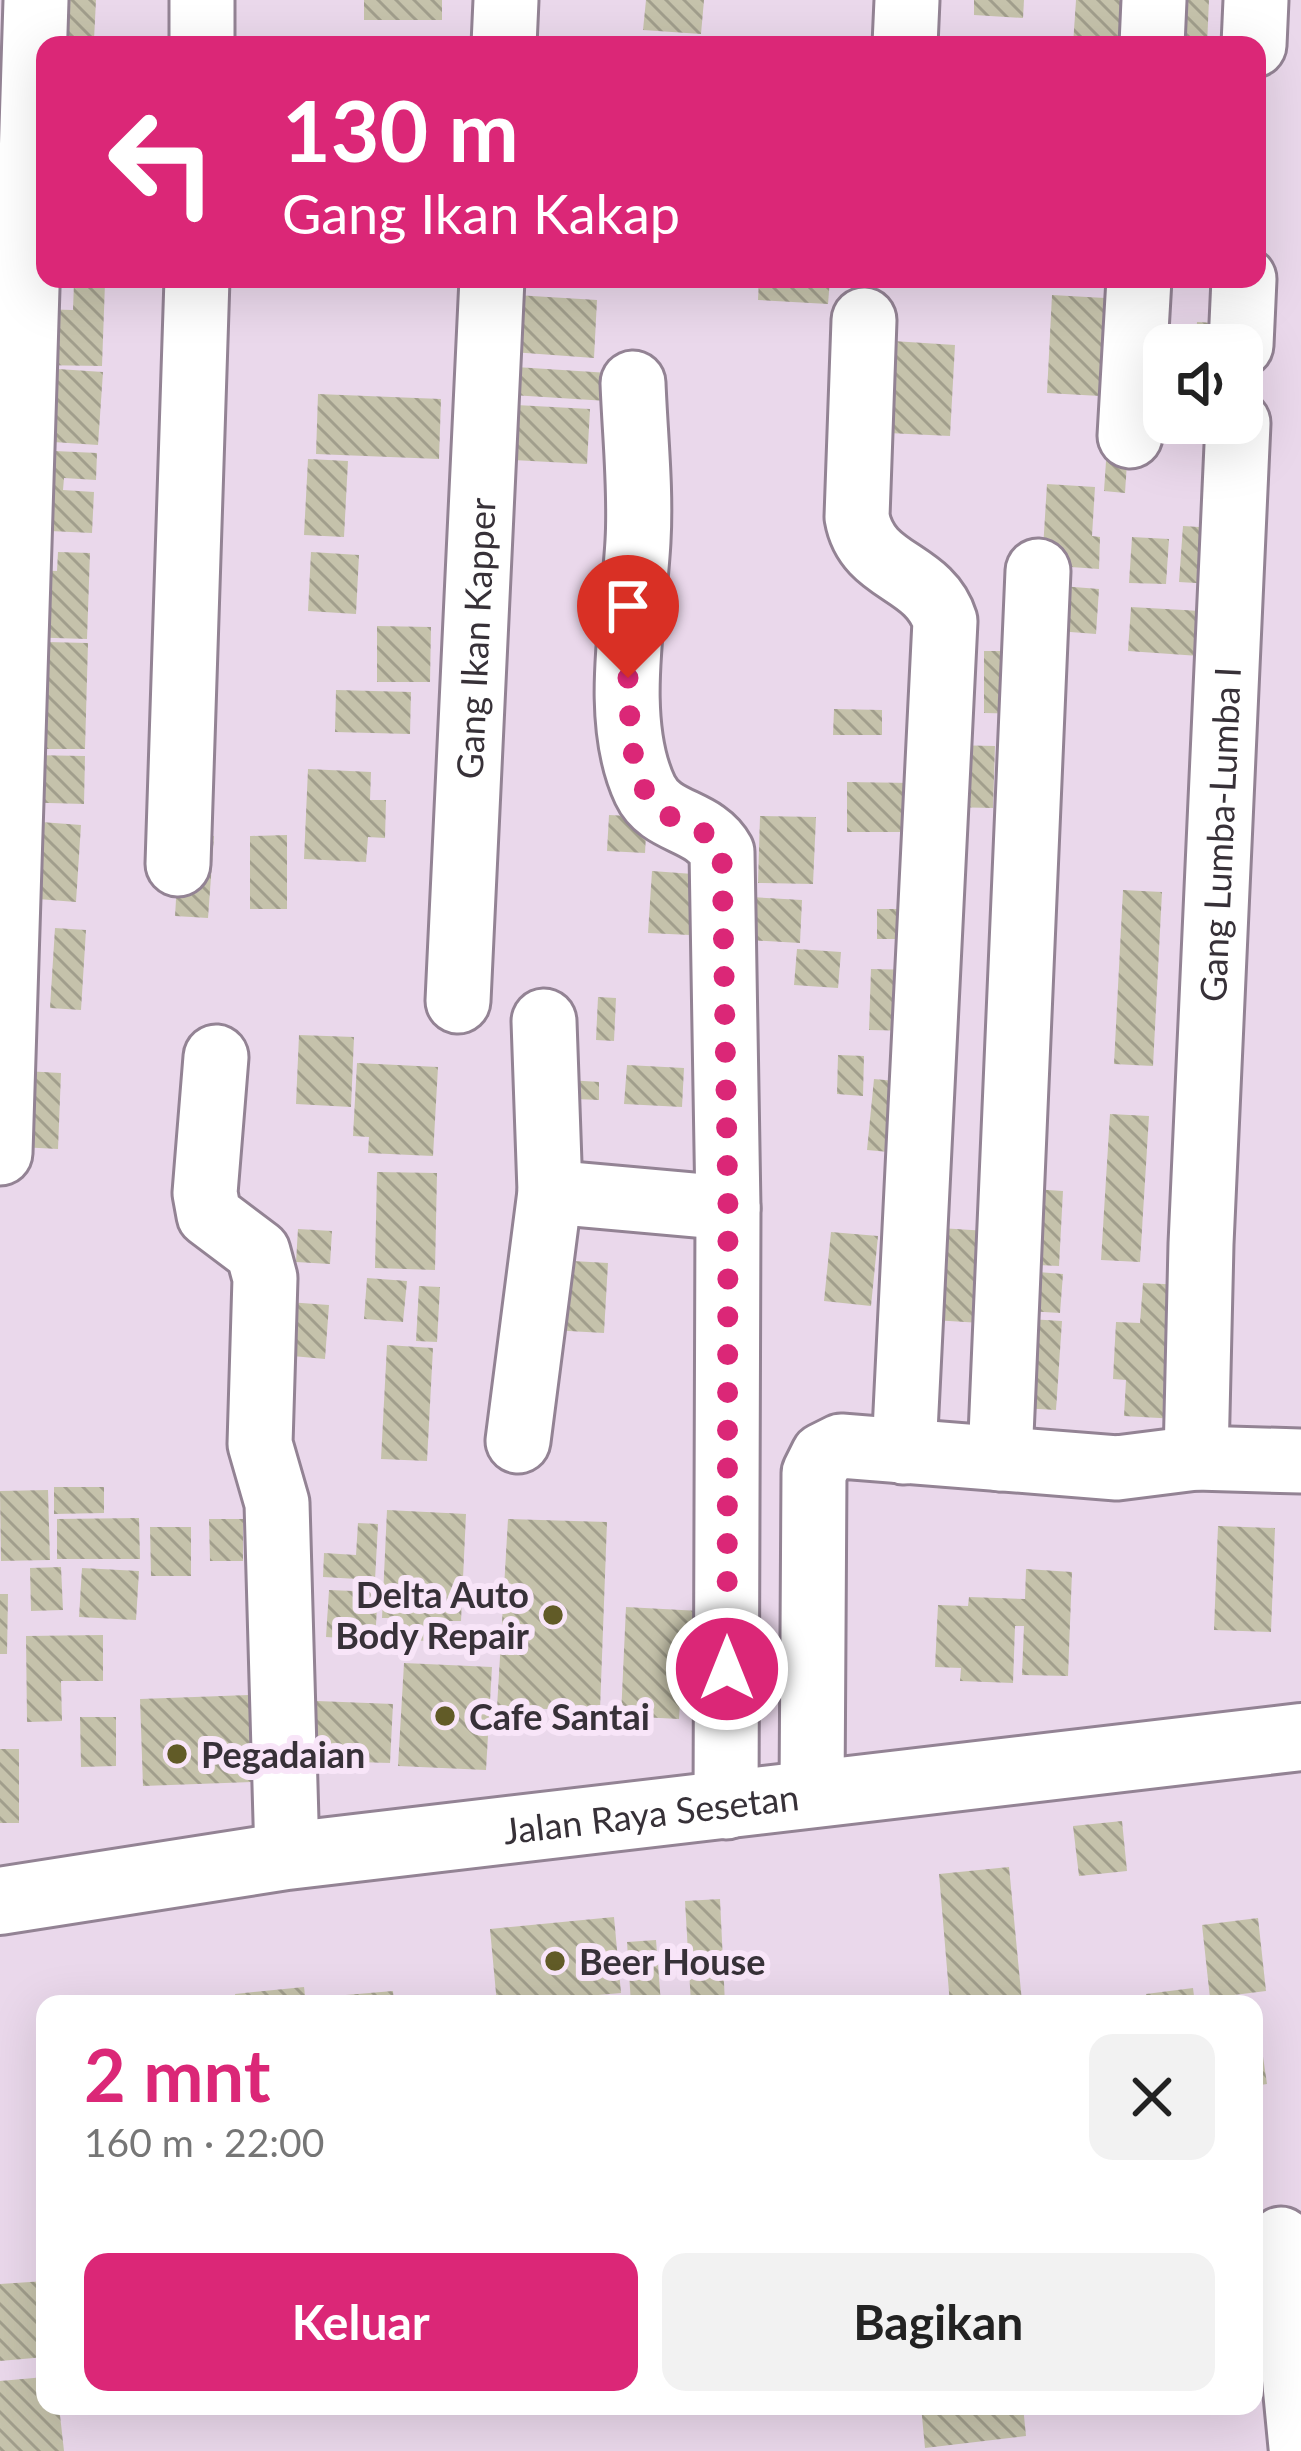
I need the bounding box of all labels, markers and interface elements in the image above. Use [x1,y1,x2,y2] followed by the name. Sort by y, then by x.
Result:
[282,79,519,180] text: 130 m
[84,84,240,240] icon: left
[282,181,680,246] text: Gang Ikan Kakap
[1143,324,1263,444] map controls
[1143,324,1263,444] button: sound
[446,497,504,780] street label: Gang Ikan Kapper
[577,555,679,678] pin
[595,573,661,639] icon: arrive
[1190,666,1249,1003] street label: Gang Lumba-Lumba I
[335,1572,530,1657] place label: Delta Auto Body Repair
[540,1602,566,1628] marker: Delta Auto Body Repair
[664,1606,790,1732] position arrow
[469,1694,650,1738] place label: Cafe Santai
[432,1703,458,1729] marker: Cafe Santai
[201,1732,365,1776] place label: Pegadaian
[164,1741,190,1767] marker: Pegadaian
[501,1774,801,1852] street label: Jalan Raya Sesetan
[579,1939,766,1983] place label: Beer House
[542,1948,568,1974] marker: Beer House
[84,2031,270,2117] text: 2 mnt
[1089,2034,1215,2160] button: close
[84,2119,324,2165] text: 160 m · 22:00
[84,2253,638,2391] button: Keluar
[662,2253,1215,2391] button: Bagikan

